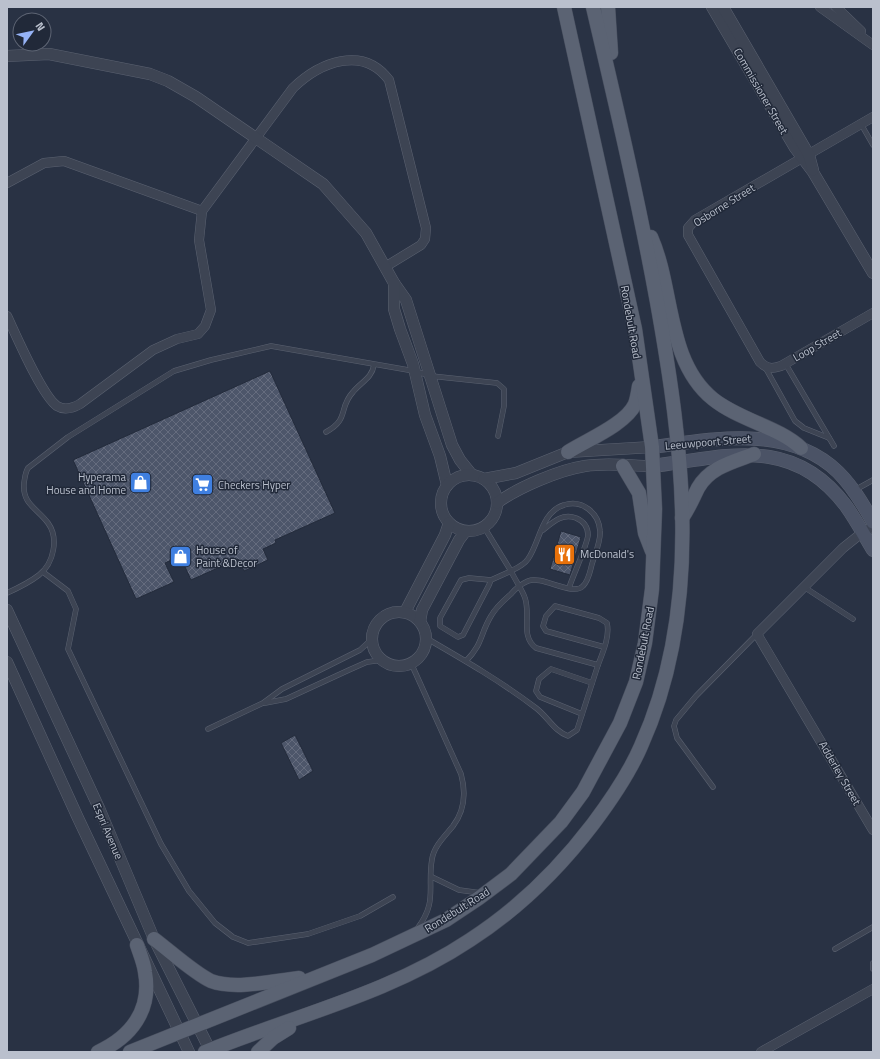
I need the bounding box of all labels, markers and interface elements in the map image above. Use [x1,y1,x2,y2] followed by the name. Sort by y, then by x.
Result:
[12,12,52,52] north arrow
[32,19,49,34] text: N
[730,45,792,137] street label: Commissioner Street
[690,180,758,230] street label: Osborne Street
[617,284,645,360] street label: Rondebult Road
[790,325,844,365] street label: Loop Street
[664,430,752,454] street label: Leeuwpoort Street
[46,469,126,498] place label: Hyperama House and Home
[128,470,154,496] shop icon: Hyperama House and Home
[190,472,216,498] supermarket icon: Checkers Hyper
[218,477,290,493] place label: Checkers Hyper
[552,541,578,567] restaurant icon: McDonald's
[196,542,257,571] place label: House of Paint &Decor
[167,543,193,569] shop icon: House of Paint &Decor
[580,546,634,562] place label: McDonald's
[628,605,658,681] street label: Rondebult Road
[815,738,865,808] street label: Adderley Street
[89,800,127,862] street label: Espri Avenue
[421,884,493,936] street label: Rondebult Road

